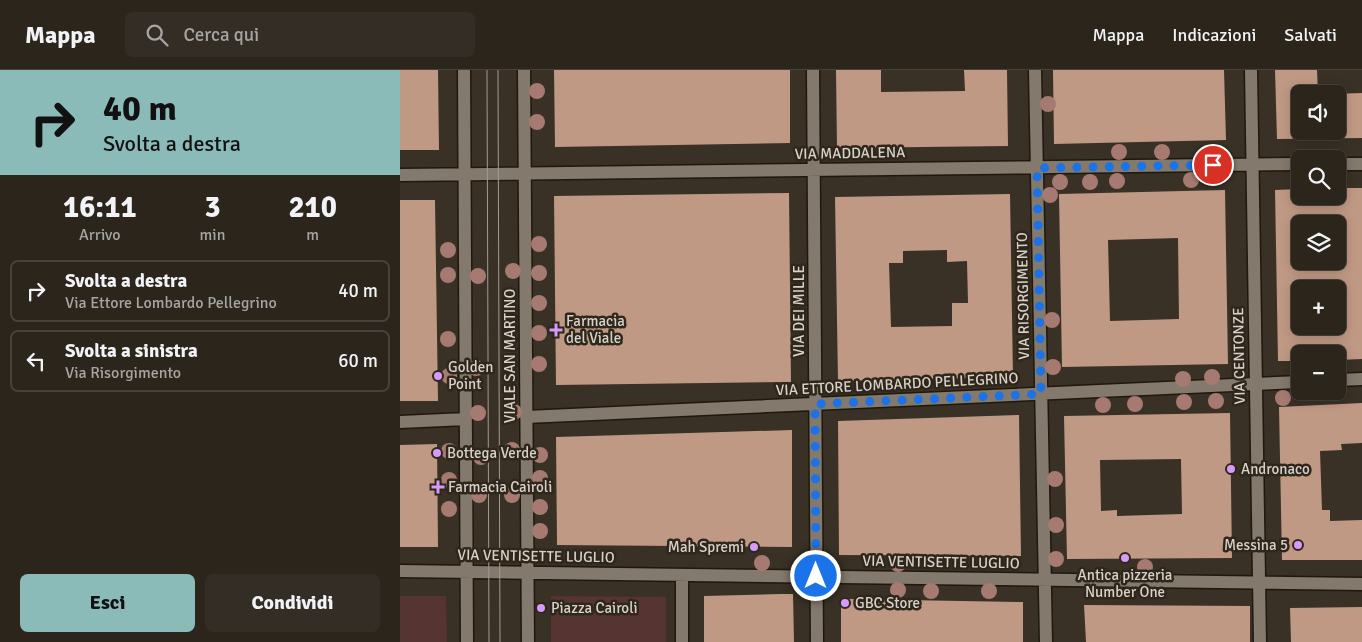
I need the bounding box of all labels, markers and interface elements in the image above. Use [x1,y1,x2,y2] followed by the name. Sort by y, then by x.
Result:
[125,12,475,57] search box
[25,20,95,50] text: Mappa
[143,21,171,49] icon: search
[183,23,259,47] text: Cerca qui
[1092,24,1144,46] text: Mappa
[1172,24,1256,46] text: Indicazioni
[1284,24,1337,46] text: Salvati
[1291,85,1346,400] map controls
[1291,85,1346,140] button: sound
[103,87,177,130] text: 40 m
[20,90,85,155] icon: right
[103,130,241,157] text: Svolta a destra
[794,143,906,163] street label: VIA MADDALENA
[1192,144,1234,186] pin
[1291,150,1346,205] button: search
[1199,151,1227,179] icon: arrive
[63,189,137,226] text: 16:11
[204,189,221,226] text: 3
[288,189,337,226] text: 210
[1291,215,1346,270] button: layers
[79,225,120,245] text: Arrivo
[200,225,225,245] text: min
[306,225,319,245] text: m
[1013,232,1033,360] street label: VIA RISORGIMENTO
[790,265,808,357] street label: VIA DEI MILLE
[65,269,187,293] text: Svolta a destra
[22,277,50,305] icon: right
[338,279,378,303] text: 40 m
[1291,280,1346,335] button: +
[501,289,519,423] street label: VIALE SAN MARTINO
[65,293,277,313] text: Via Ettore Lombardo Pellegrino
[1229,307,1249,405] street label: VIA CENTONZE
[566,312,625,347] place label: Farmacia del Viale
[550,324,562,336] marker: Farmacia del Viale
[65,339,198,363] text: Svolta a sinistra
[1291,345,1346,400] button: −
[22,347,50,375] icon: left
[338,349,378,373] text: 60 m
[448,358,493,393] place label: Golden Point
[65,363,181,383] text: Via Risorgimento
[775,369,1019,399] street label: VIA ETTORE LOMBARDO PELLEGRINO
[432,370,444,382] marker: Golden Point
[447,444,537,462] place label: Bottega Verde
[431,447,443,459] marker: Bottega Verde
[1241,460,1310,478] place label: Andronaco
[1225,463,1237,475] marker: Andronaco
[448,478,552,496] place label: Farmacia Cairoli
[432,481,444,493] marker: Farmacia Cairoli
[1224,536,1288,554] place label: Messina 5
[668,538,744,556] place label: Mah Spremi
[1292,539,1304,551] marker: Messina 5
[748,541,760,553] marker: Mah Spremi
[457,546,615,566] street label: VIA VENTISETTE LUGLIO
[789,549,841,601] position arrow
[862,552,1020,572] street label: VIA VENTISETTE LUGLIO
[1119,552,1131,564] marker: Antica pizzeria Number One
[1078,566,1172,601] place label: Antica pizzeria Number One
[20,574,195,632] button: Esci
[205,574,380,632] button: Condividi
[855,594,920,612] place label: GBC Store
[839,597,851,609] marker: GBC Store
[551,599,638,617] place label: Piazza Cairoli
[535,602,547,614] marker: Piazza Cairoli

